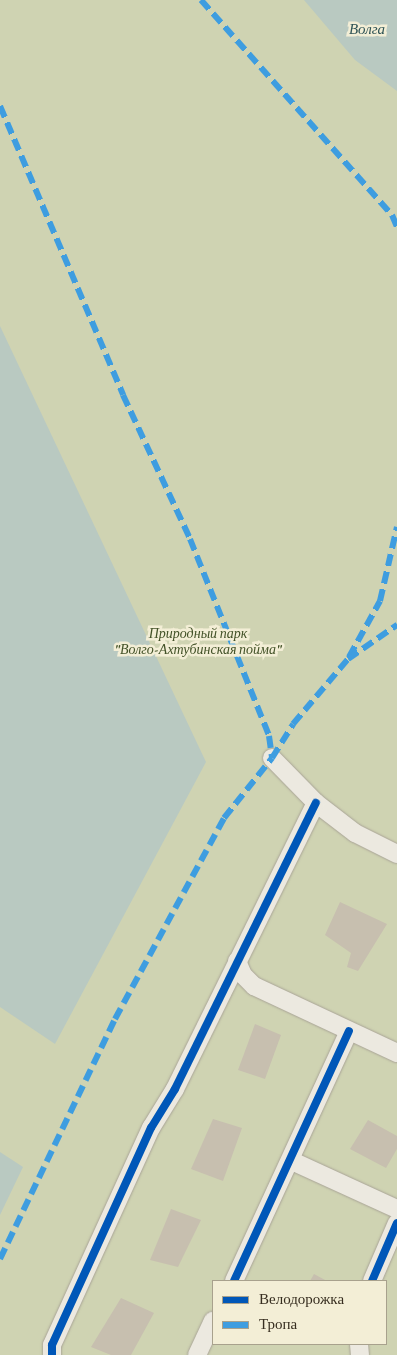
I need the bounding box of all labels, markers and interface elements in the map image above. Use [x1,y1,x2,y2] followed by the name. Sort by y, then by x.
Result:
[349,21,385,39] water label: Волга
[114,625,282,658] park label: Природный парк "Волго-Ахтубинская пойма"
[212,1280,387,1345] legend
[259,1291,344,1307] text: Велодорожка
[259,1316,297,1332] text: Тропа

